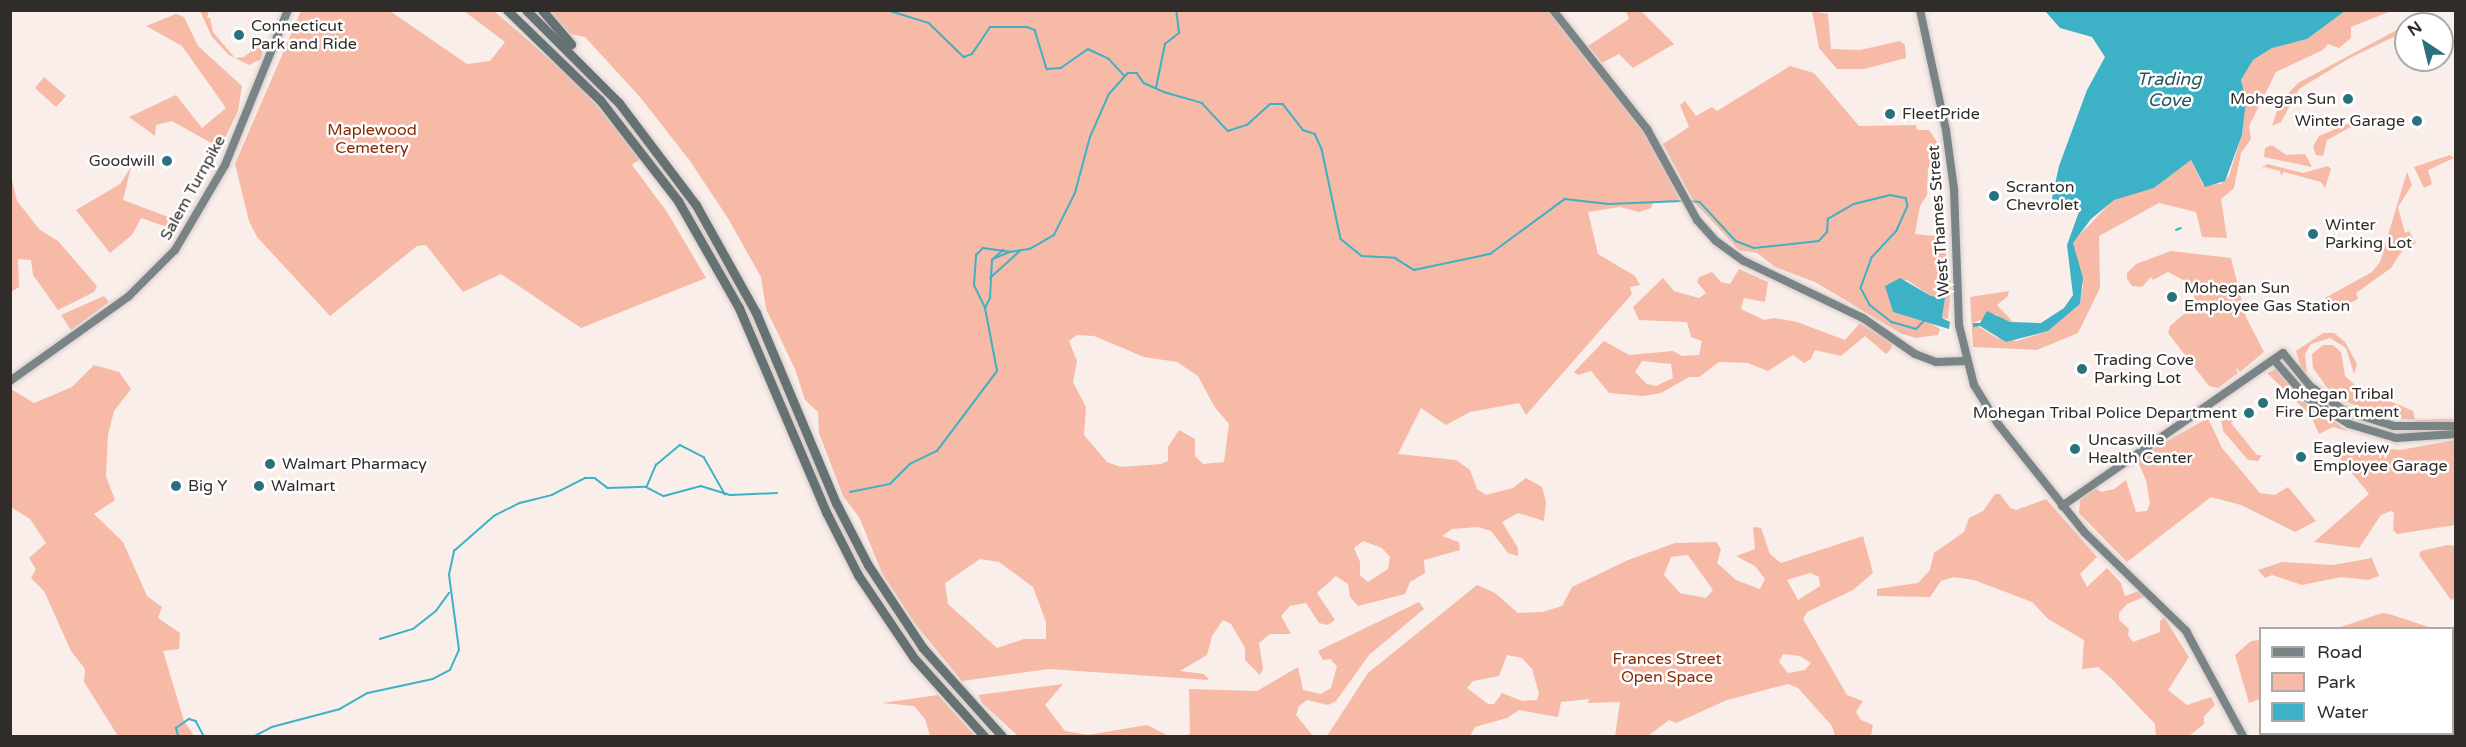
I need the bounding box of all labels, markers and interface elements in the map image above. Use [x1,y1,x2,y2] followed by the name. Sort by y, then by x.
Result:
[2394,12,2454,72] north arrow
[251,16,357,54] place label: Connecticut Park and Ride
[2404,17,2426,41] text: N
[232,28,246,42] marker: Connecticut Park and Ride
[2136,69,2202,112] water label: Trading Cove
[2230,89,2336,109] place label: Mohegan Sun
[2341,92,2355,106] marker: Mohegan Sun
[1902,104,1980,124] place label: FleetPride
[1883,107,1897,121] marker: FleetPride
[2295,111,2405,131] place label: Winter Garage
[2410,114,2424,128] marker: Winter Garage
[327,120,417,158] park label: Maplewood Cemetery
[156,132,230,244] street label: Salem Turnpike
[1924,144,1954,298] street label: West Thames Street
[89,151,155,171] place label: Goodwill
[160,154,174,168] marker: Goodwill
[2006,177,2079,215] place label: Scranton Chevrolet
[1987,189,2001,203] marker: Scranton Chevrolet
[2325,215,2412,253] place label: Winter Parking Lot
[2306,227,2320,241] marker: Winter Parking Lot
[2184,278,2350,316] place label: Mohegan Sun Employee Gas Station
[2165,290,2179,304] marker: Mohegan Sun Employee Gas Station
[2094,350,2194,388] place label: Trading Cove Parking Lot
[2075,362,2089,376] marker: Trading Cove Parking Lot
[2275,384,2399,422] place label: Mohegan Tribal Fire Department
[2256,396,2270,410] marker: Mohegan Tribal Fire Department
[1973,403,2237,423] place label: Mohegan Tribal Police Department
[2242,406,2256,420] marker: Mohegan Tribal Police Department
[2088,430,2193,468] place label: Uncasville Health Center
[2313,438,2448,476] place label: Eagleview Employee Garage
[2066,440,2084,458] marker: Uncasville Health Center
[2294,450,2308,464] marker: Eagleview Employee Garage
[282,454,427,474] place label: Walmart Pharmacy
[263,457,277,471] marker: Walmart Pharmacy
[188,476,227,496] place label: Big Y
[271,476,335,496] place label: Walmart
[169,479,183,493] marker: Big Y
[252,479,266,493] marker: Walmart
[2259,627,2454,735] legend
[2317,641,2362,663] text: Road
[1612,649,1722,687] park label: Frances Street Open Space
[2317,671,2355,693] text: Park
[2317,701,2368,723] text: Water

